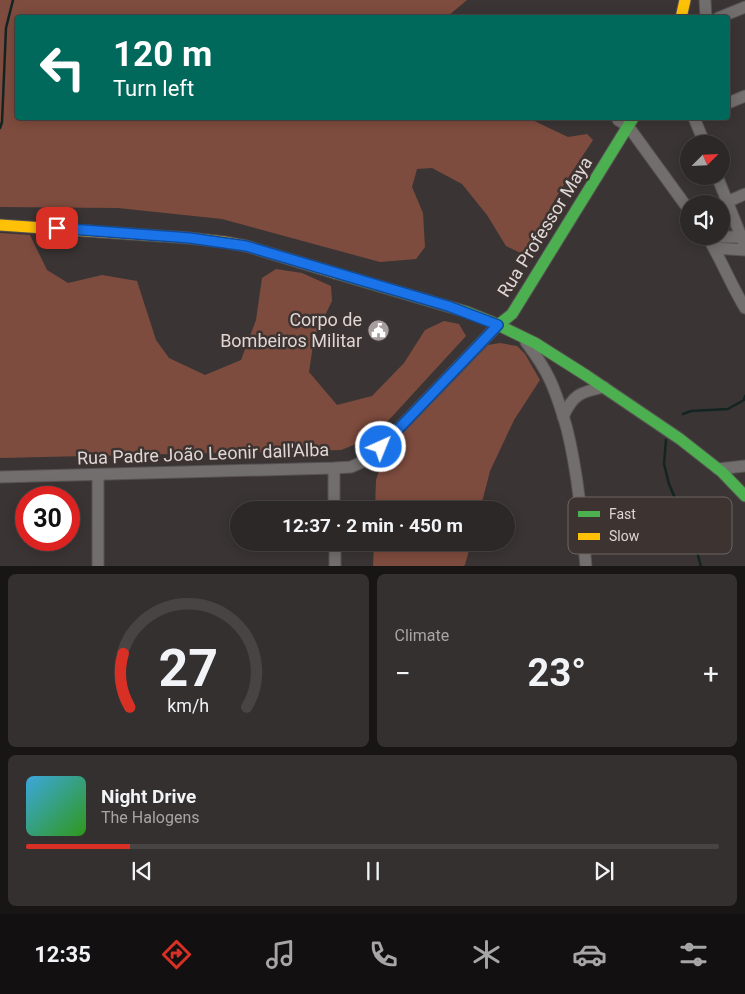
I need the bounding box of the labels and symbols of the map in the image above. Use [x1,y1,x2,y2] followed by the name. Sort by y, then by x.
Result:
[680,135,730,185] north arrow
[493,153,596,301] street label: Rua Professor Maya
[36,207,78,249] pin
[220,309,362,351] place label: Corpo de Bombeiros Militar
[366,318,390,342] public building icon: Corpo de Bombeiros Militar
[354,420,406,472] position arrow
[77,439,329,468] street label: Rua Padre João Leonir dall'Alba
[15,486,80,551] speed limit sign: 30
[568,497,732,554] legend
[609,506,636,522] text: Fast
[609,528,640,544] text: Slow

